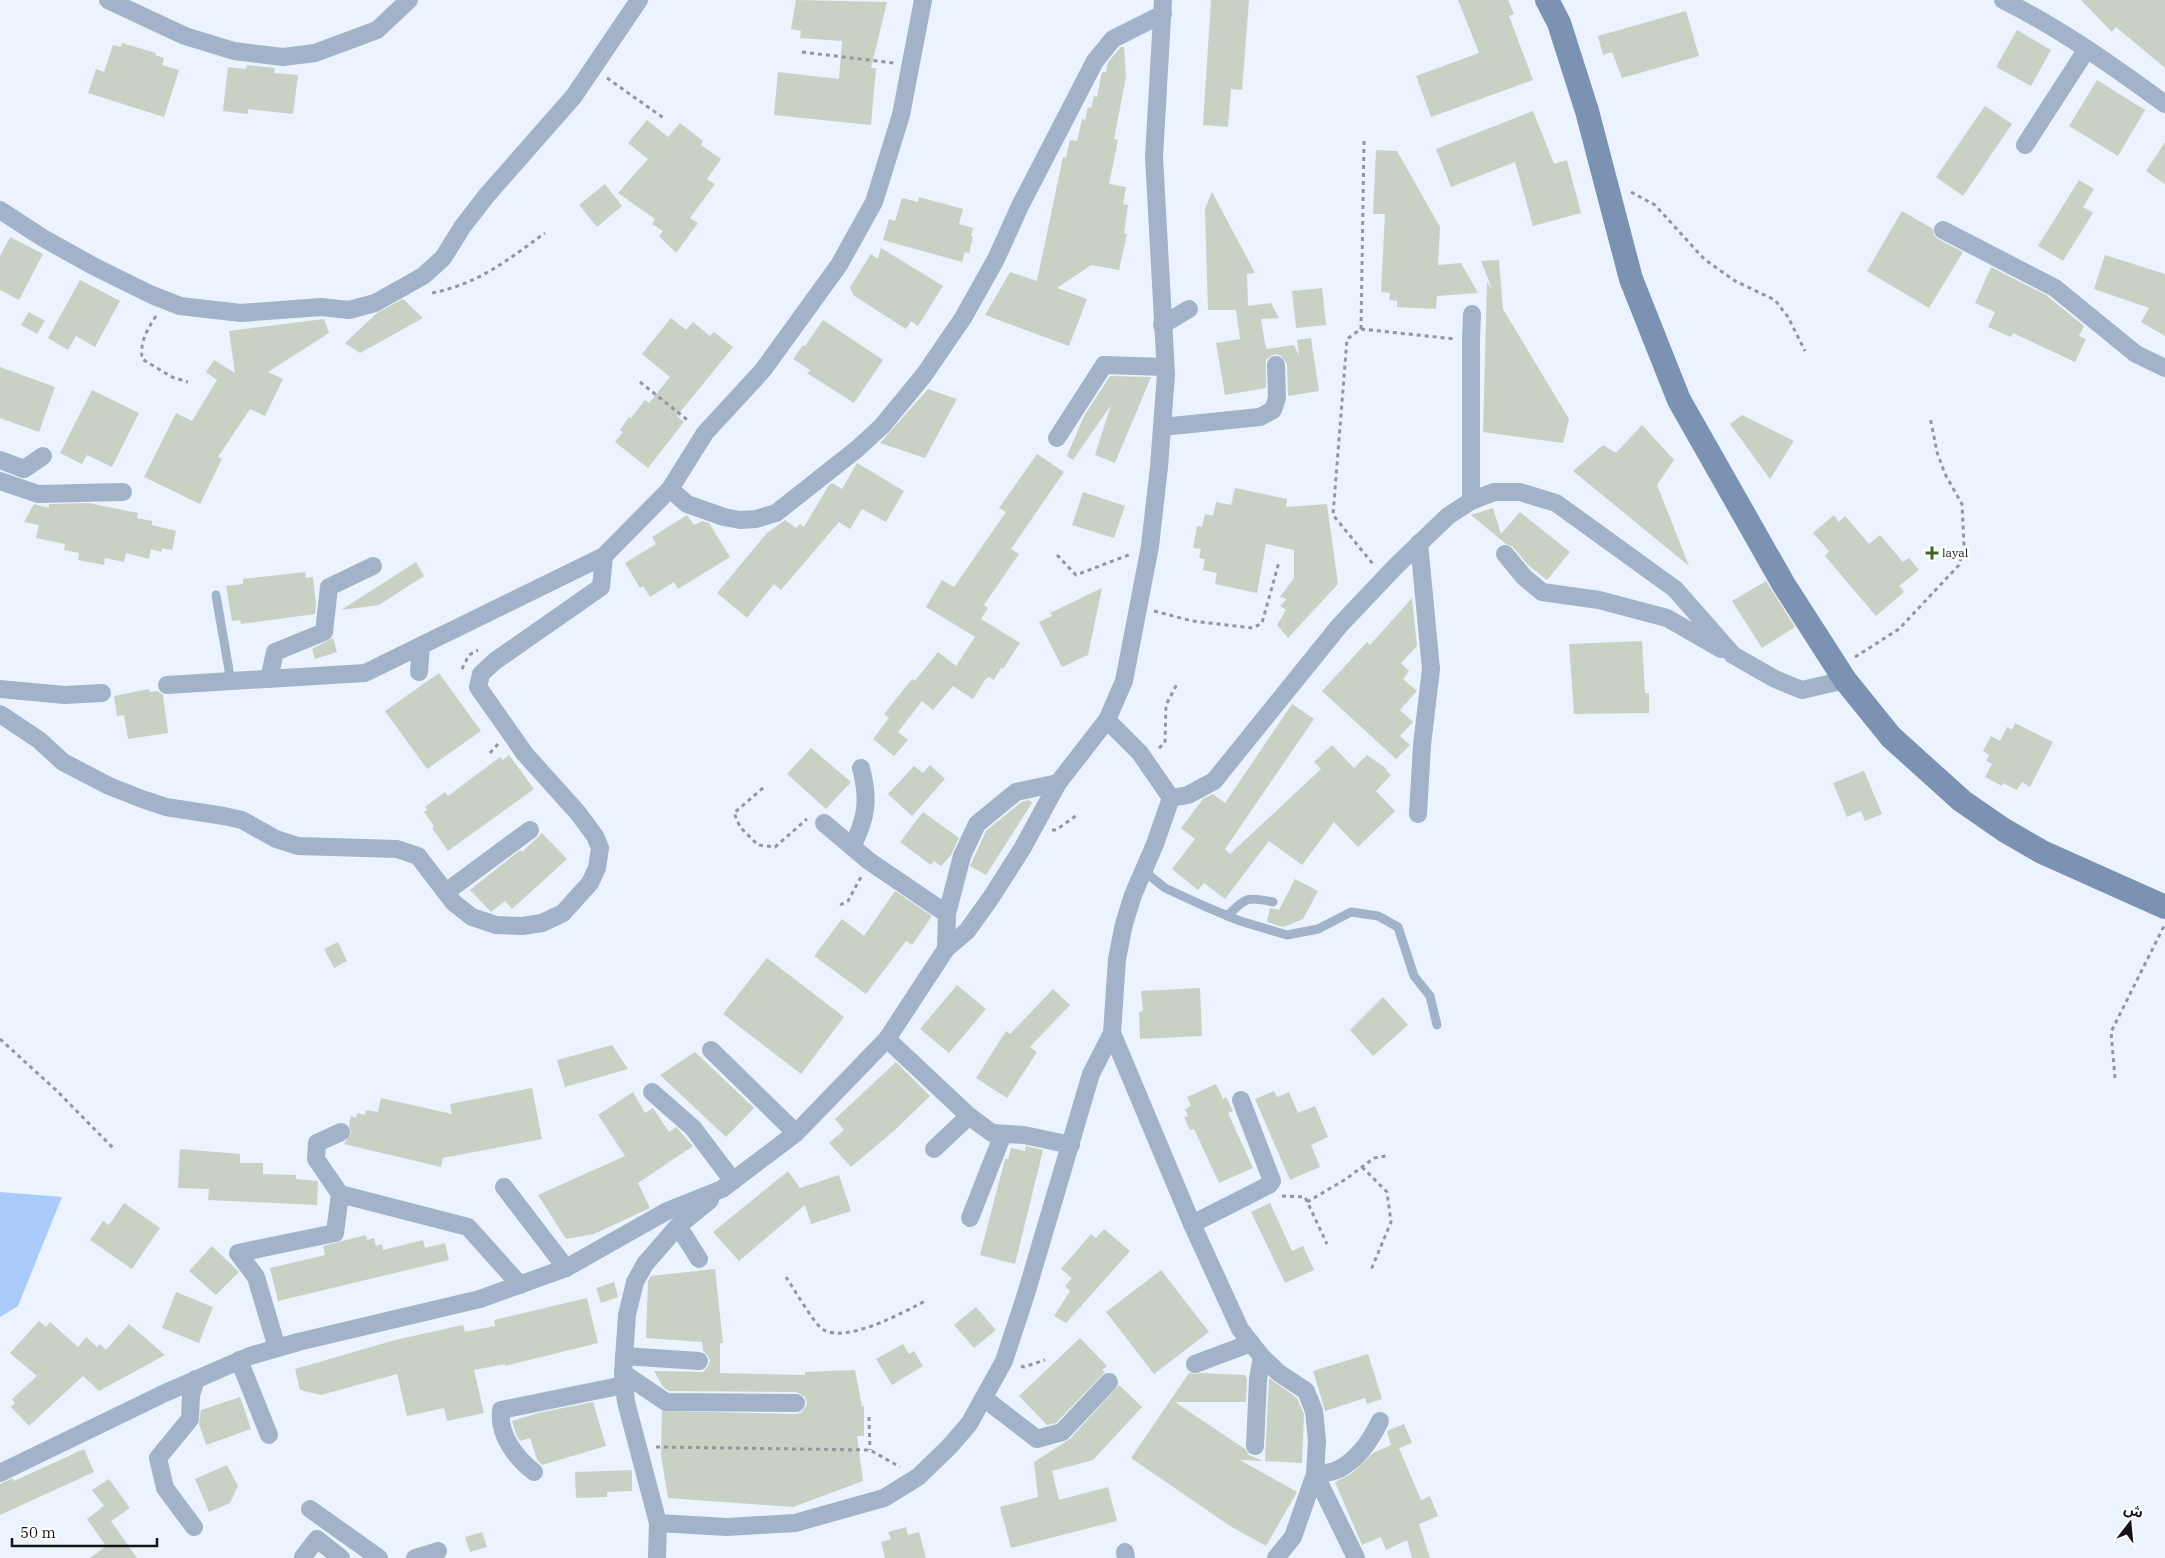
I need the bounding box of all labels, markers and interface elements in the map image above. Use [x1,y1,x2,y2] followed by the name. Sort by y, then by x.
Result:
[1942,545,1969,560] place label: layal
[1926,547,1938,559] marker: layal
[2105,1498,2155,1548] north arrow
[2122,1499,2145,1522] text: ش
[12,1516,158,1548] scale bar
[20,1523,56,1542] text: 50 m

